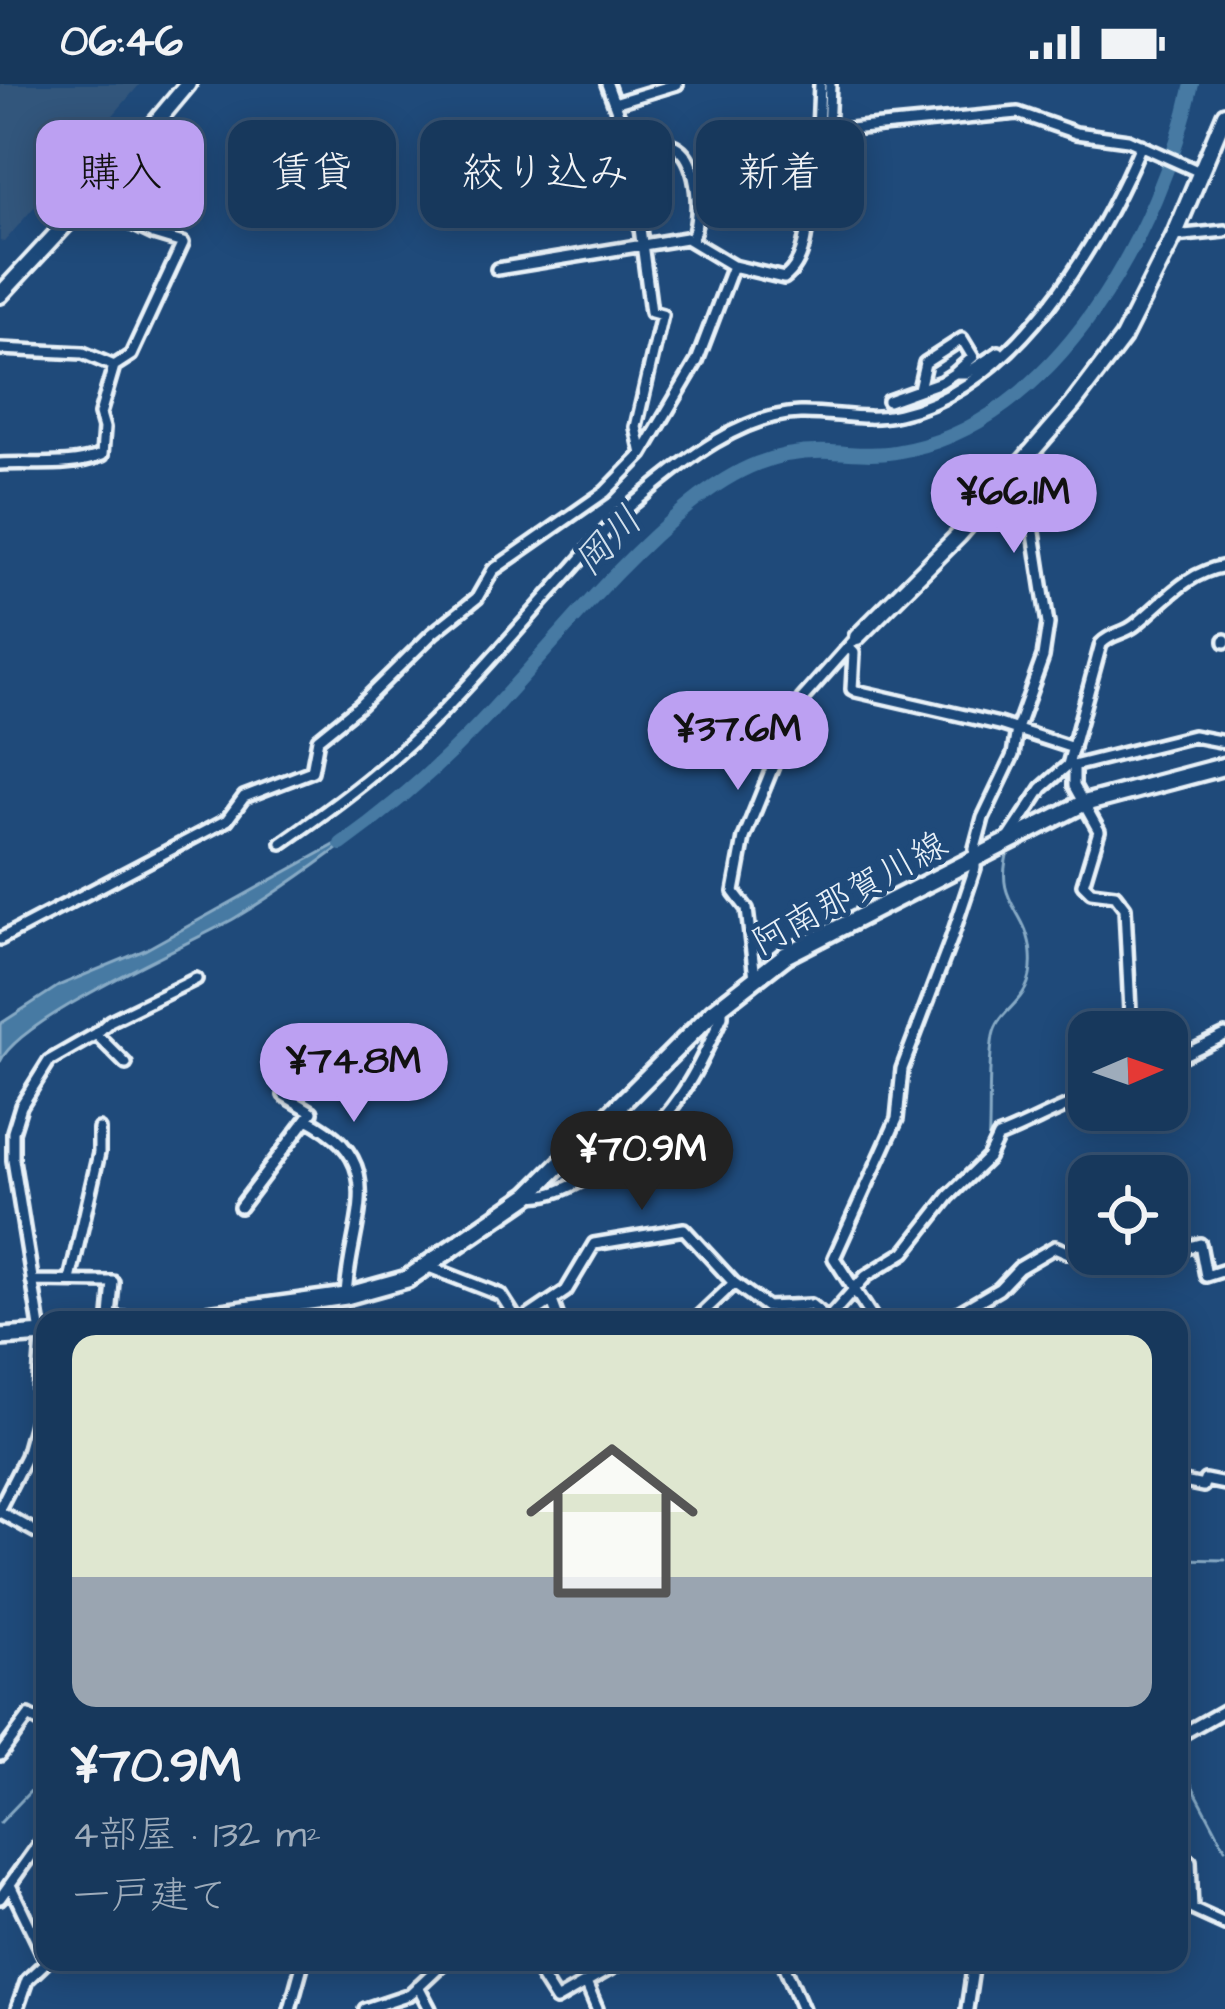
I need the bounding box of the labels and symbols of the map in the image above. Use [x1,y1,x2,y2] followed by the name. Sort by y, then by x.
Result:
[916,454,1112,556] pin: ¥66.1M
[563,495,656,589] water label: 岡川
[640,691,836,793] pin: ¥37.6M
[743,820,957,969] street label: 阿南那賀川線
[1068,1011,1188,1131] north arrow
[256,1023,452,1125] pin: ¥74.8M
[544,1111,740,1213] pin: ¥70.9M

